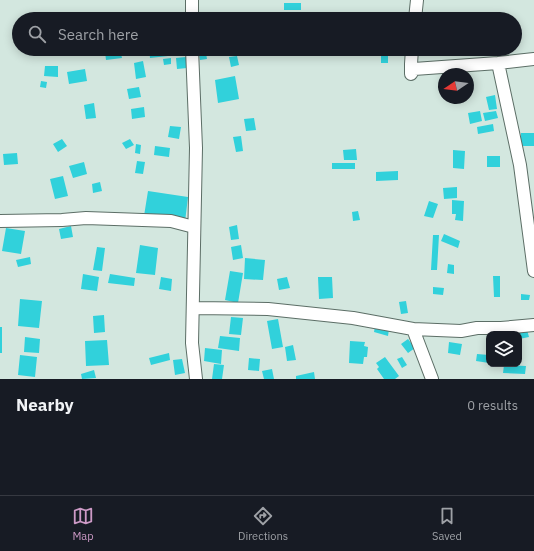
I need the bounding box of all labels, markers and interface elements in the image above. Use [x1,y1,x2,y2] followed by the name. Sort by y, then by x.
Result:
[12,12,522,56] search box
[26,23,48,45] icon: search
[58,25,138,44] text: Search here
[438,68,474,104] north arrow
[486,331,522,367] map controls
[486,331,522,367] button: layers
[16,394,74,416] text: Nearby
[467,397,518,414] text: 0 results
[72,505,94,543] tab: Map
[238,505,288,543] tab: Directions
[432,505,462,543] tab: Saved

